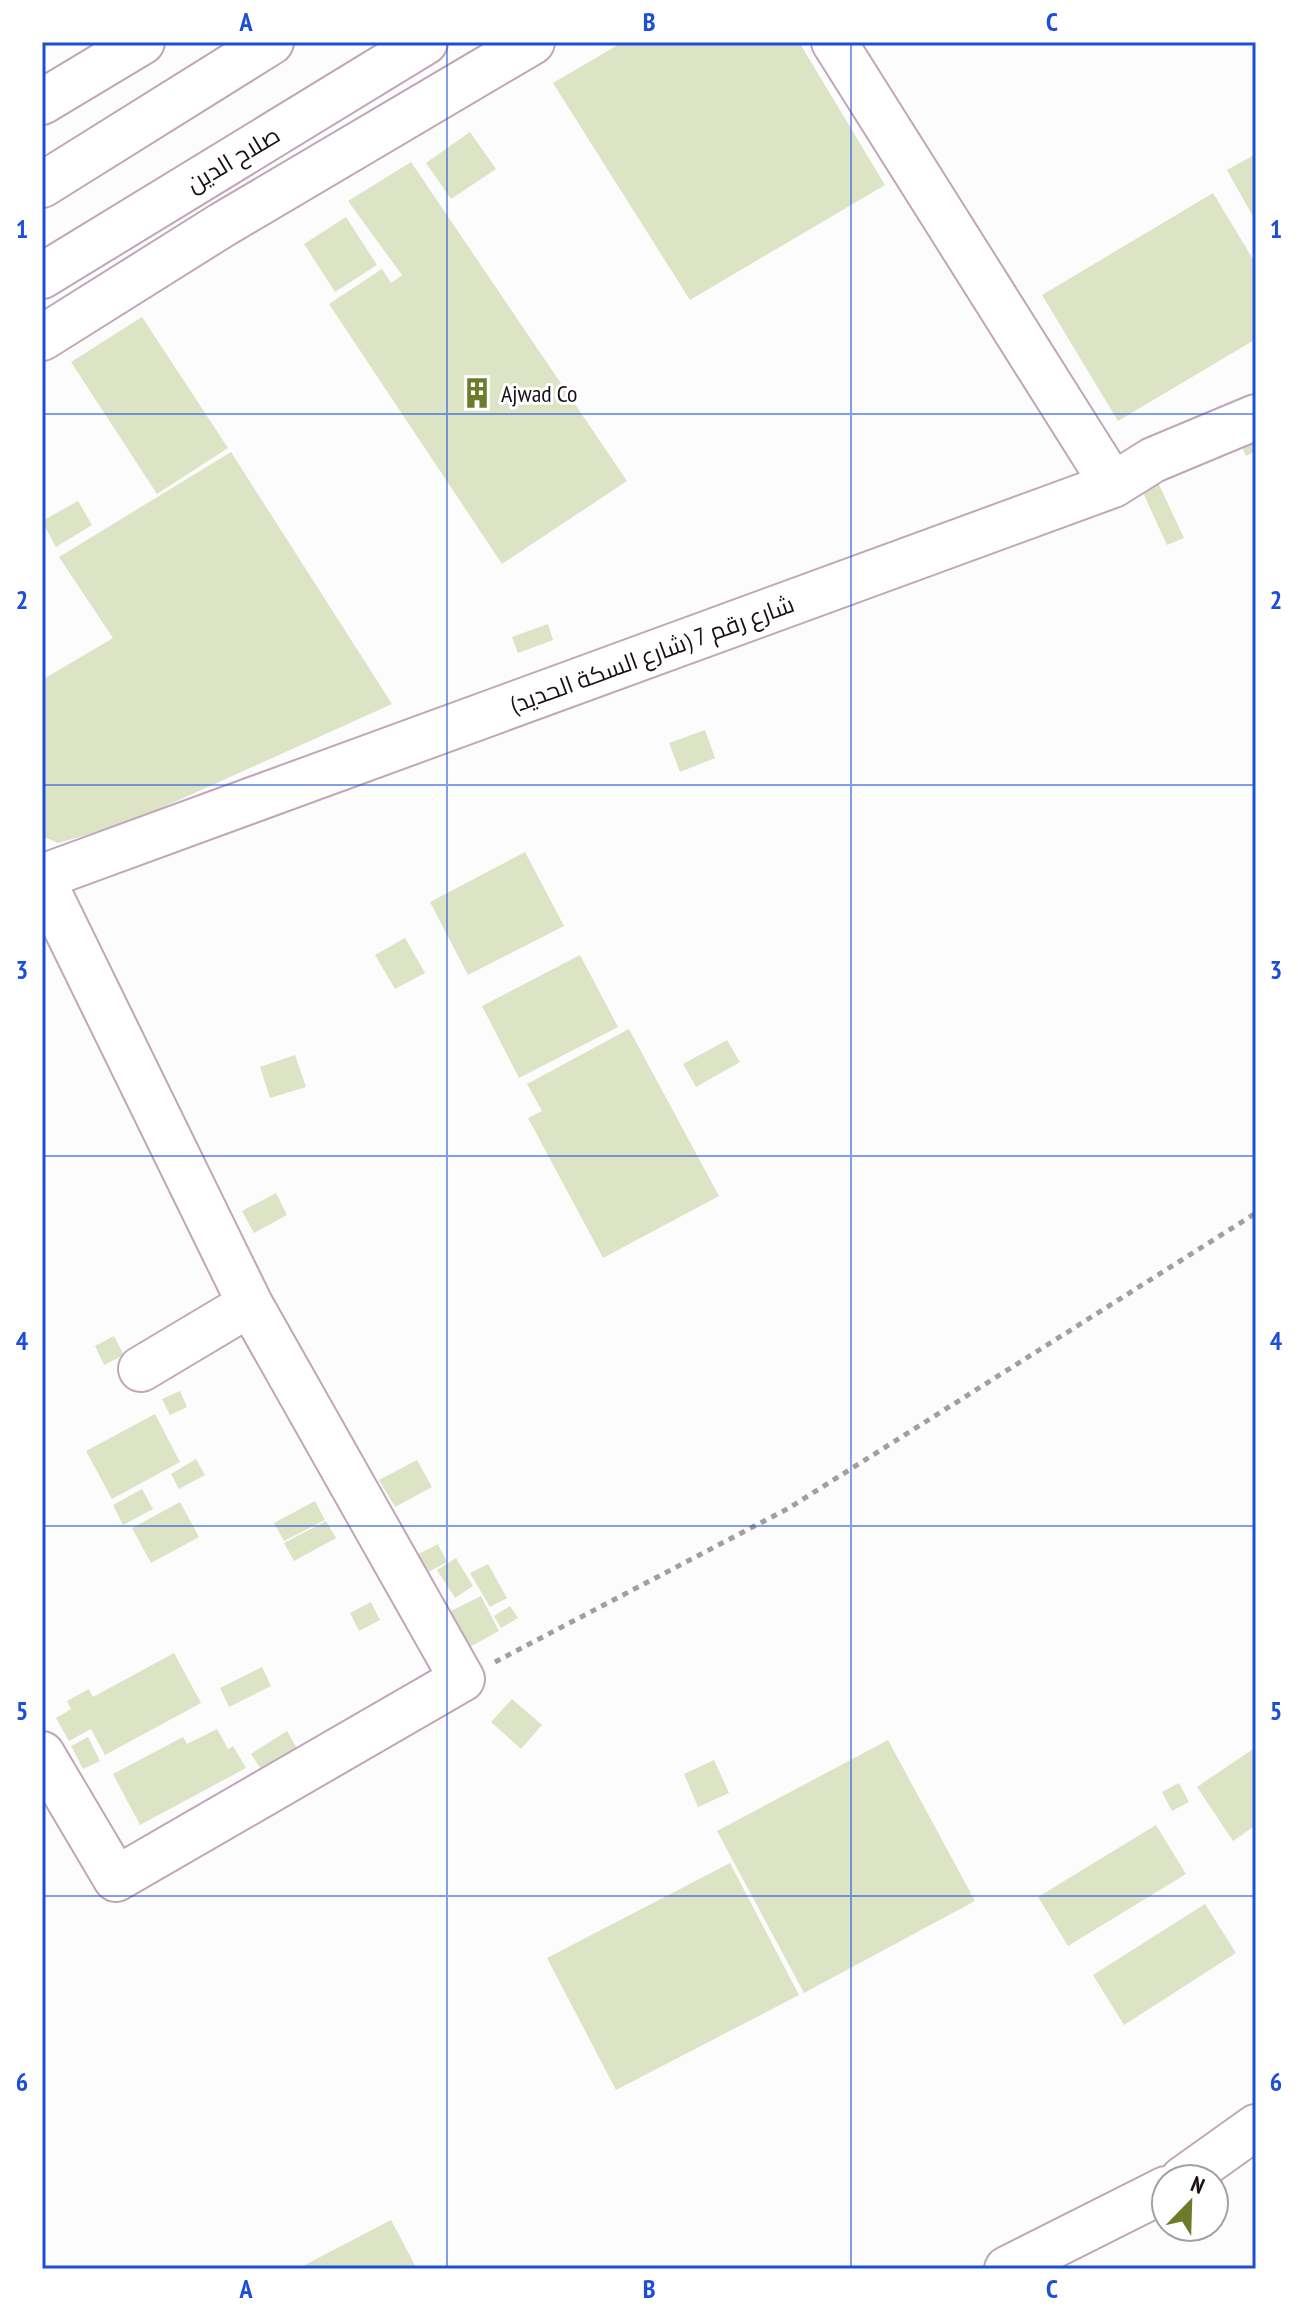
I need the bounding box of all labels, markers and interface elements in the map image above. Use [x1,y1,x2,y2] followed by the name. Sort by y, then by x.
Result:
[238,5,253,38] text: A
[643,5,656,38] text: B
[1046,5,1058,38] text: C
[180,119,286,200] street label: صلاح الدين
[16,212,28,245] text: 1
[1270,212,1282,245] text: 1
[460,376,494,410] building icon: Ajwad Co
[501,378,577,409] place label: Ajwad Co
[16,583,28,616] text: 2
[1270,583,1282,616] text: 2
[506,588,799,721] street label: شارع رقم 7 (شارع السكة الحديد)
[16,953,28,986] text: 3
[1270,953,1282,986] text: 3
[16,1324,29,1357] text: 4
[1270,1324,1283,1357] text: 4
[16,1694,28,1727] text: 5
[1270,1694,1282,1727] text: 5
[16,2065,28,2098] text: 6
[1270,2065,1282,2098] text: 6
[1150,2163,1230,2243] north arrow
[1187,2169,1209,2200] text: N
[238,2272,253,2305] text: A
[643,2272,656,2305] text: B
[1046,2272,1058,2305] text: C

